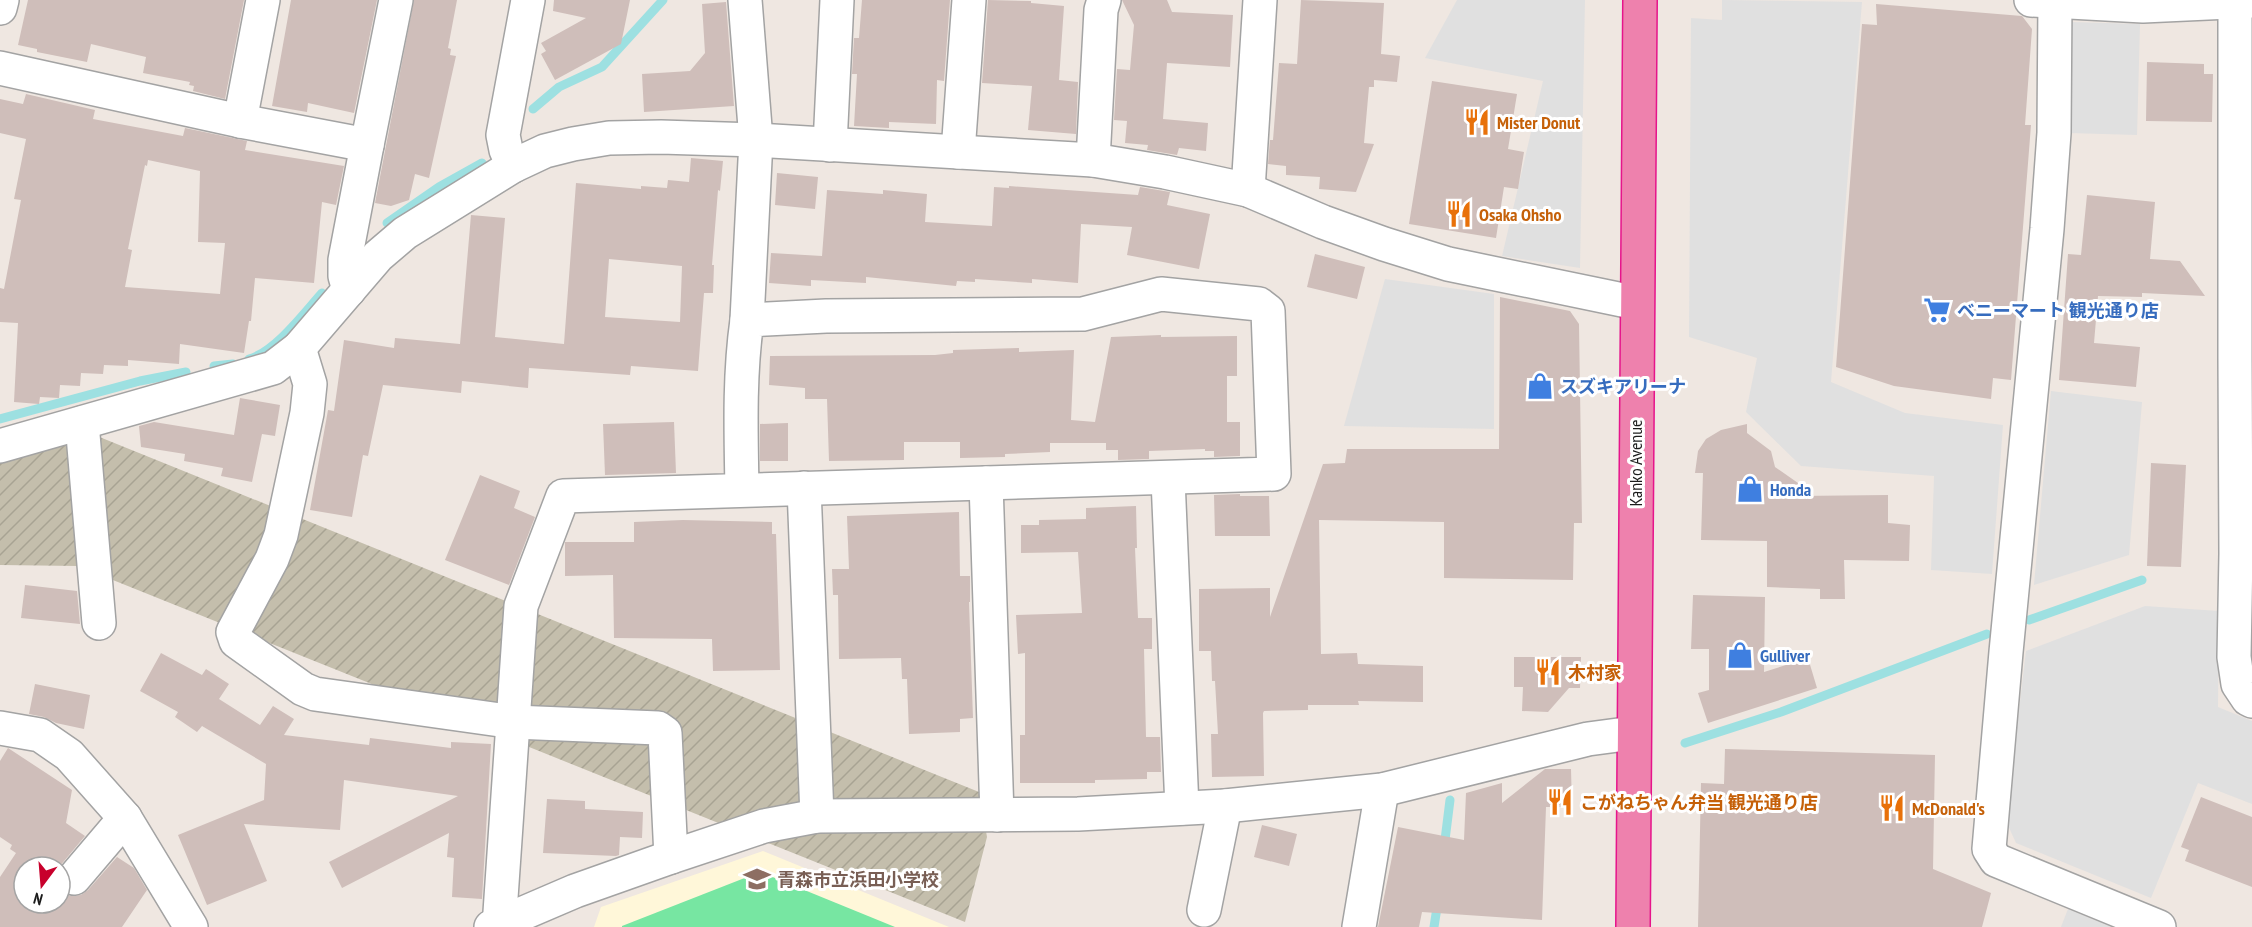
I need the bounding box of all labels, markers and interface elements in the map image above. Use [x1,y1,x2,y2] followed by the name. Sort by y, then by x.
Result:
[1462,107,1492,137] restaurant icon: Mister Donut
[1497,111,1581,134] place label: Mister Donut
[1444,199,1474,229] restaurant icon: Osaka Ohsho
[1479,203,1561,226] place label: Osaka Ohsho
[1922,295,1952,325] supermarket icon: ベニーマート 観光通り店
[1957,299,2159,322] place label: ベニーマート 観光通り店
[1525,371,1555,401] shop icon: スズキアリーナ
[1560,375,1686,398] place label: スズキアリーナ
[1624,419,1647,507] street label: Kanko Avenue
[1735,474,1765,504] shop icon: Honda
[1770,478,1811,501] place label: Honda
[1725,640,1755,670] shop icon: Gulliver
[1760,644,1811,667] place label: Gulliver
[1533,657,1563,687] restaurant icon: 木村家
[1568,661,1622,684] place label: 木村家
[1545,787,1575,817] restaurant icon: こがねちゃん弁当 観光通り店
[1580,791,1818,814] place label: こがねちゃん弁当 観光通り店
[1877,793,1907,823] restaurant icon: McDonald's
[1912,797,1985,820] place label: McDonald's
[12,855,72,915] north arrow
[742,864,772,894] school or university icon: 青森市立浜田小学校
[777,868,939,891] place label: 青森市立浜田小学校
[31,889,45,910] text: N

